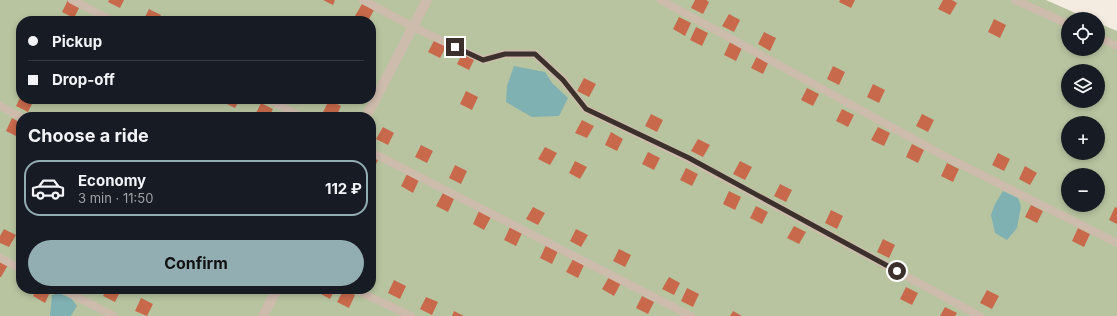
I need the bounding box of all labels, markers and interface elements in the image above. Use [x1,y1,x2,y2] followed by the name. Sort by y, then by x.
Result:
[1061,12,1105,212] map controls
[1061,12,1105,56] button: locate
[52,32,102,51] text: Pickup
[446,38,464,56] route end
[1061,64,1105,108] button: layers
[52,70,115,89] text: Drop-off
[1061,116,1105,160] button: +
[28,125,149,146] text: Choose a ride
[1061,168,1105,212] button: −
[30,170,66,206] icon: car
[78,171,146,190] text: Economy
[325,179,362,198] text: 112 ₽
[78,190,153,206] text: 3 min · 11:50
[28,240,364,286] button: Confirm
[888,262,906,280] route start

